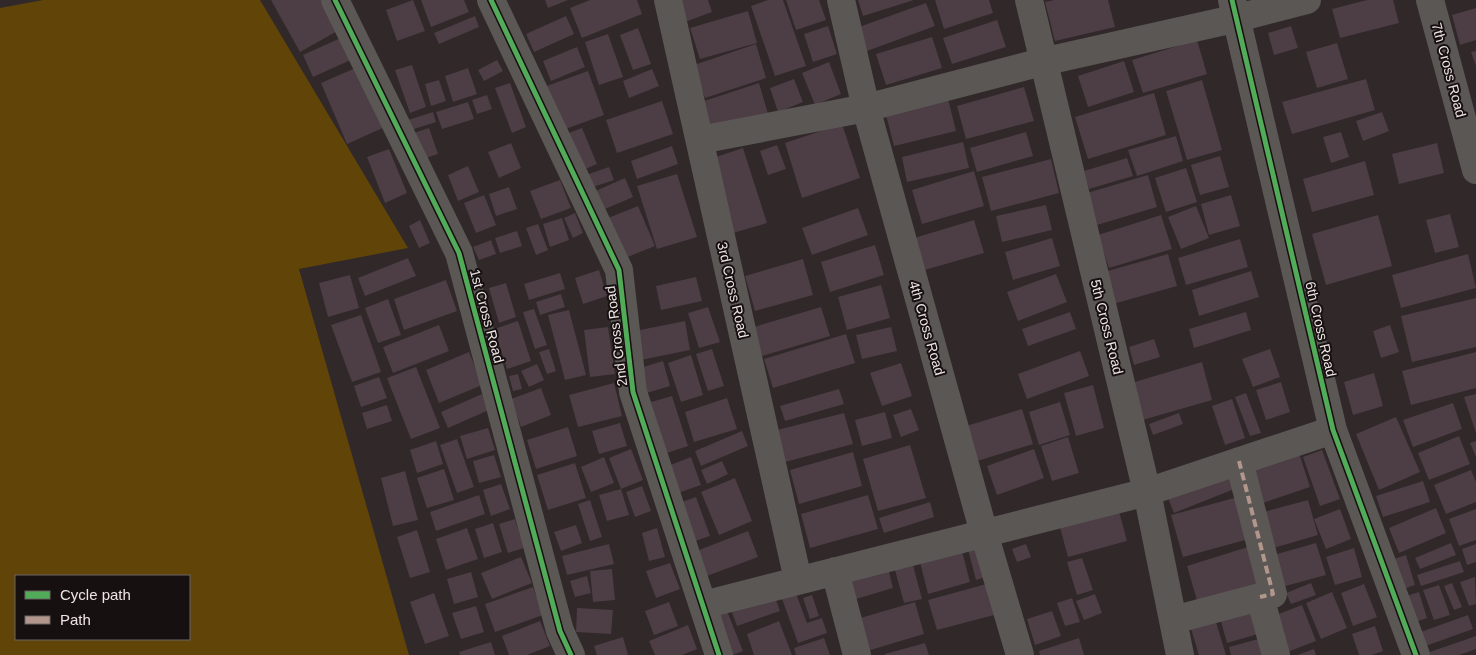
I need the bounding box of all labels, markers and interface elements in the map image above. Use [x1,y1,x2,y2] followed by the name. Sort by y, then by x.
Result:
[1429,21,1469,119] street label: 7th Cross Road
[714,240,752,340] street label: 3rd Cross Road
[467,267,507,365] street label: 1st Cross Road
[1087,278,1127,376] street label: 5th Cross Road
[906,279,948,377] street label: 4th Cross Road
[1302,280,1340,378] street label: 6th Cross Road
[602,285,630,387] street label: 2nd Cross Road
[15,575,190,640] legend
[60,586,131,603] text: Cycle path
[60,611,91,628] text: Path

